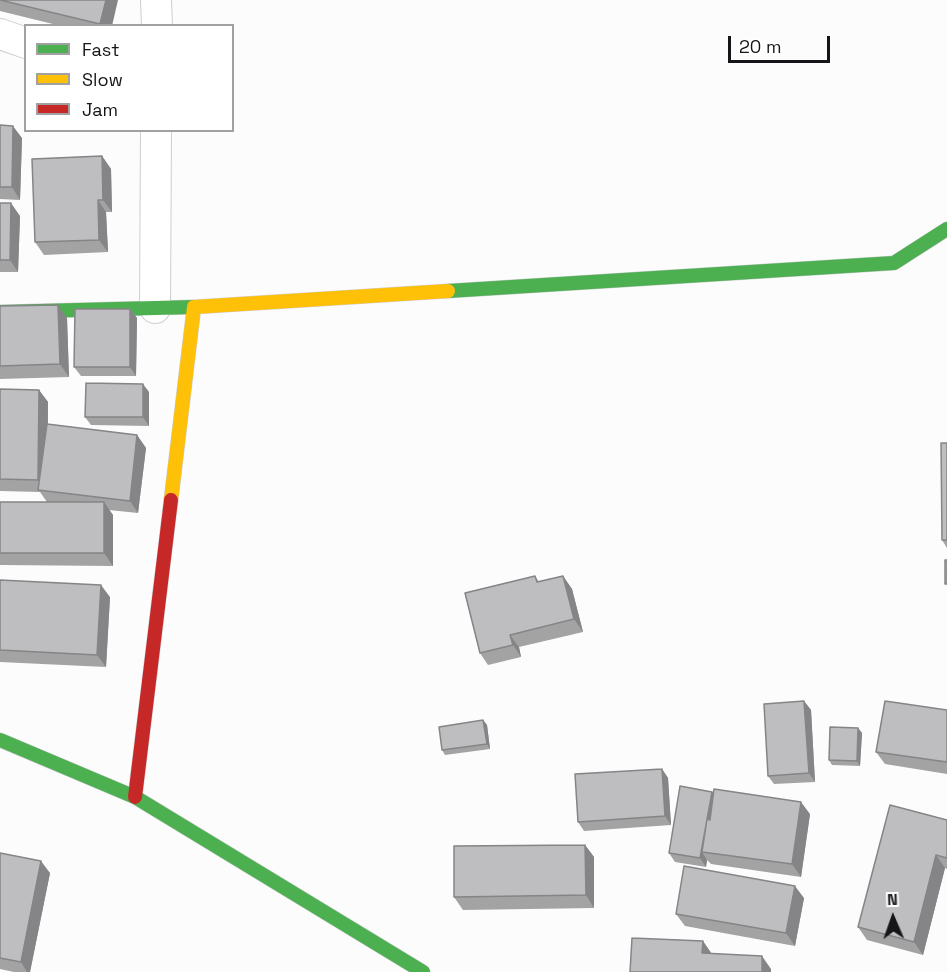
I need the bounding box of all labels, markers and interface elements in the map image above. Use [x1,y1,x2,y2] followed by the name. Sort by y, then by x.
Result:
[24,24,234,132] legend
[731,24,833,62] scale bar
[739,35,782,58] text: 20 m
[82,38,119,61] text: Fast
[82,68,123,91] text: Slow
[82,98,118,121] text: Jam
[863,888,923,948] north arrow
[887,889,898,910] text: N

